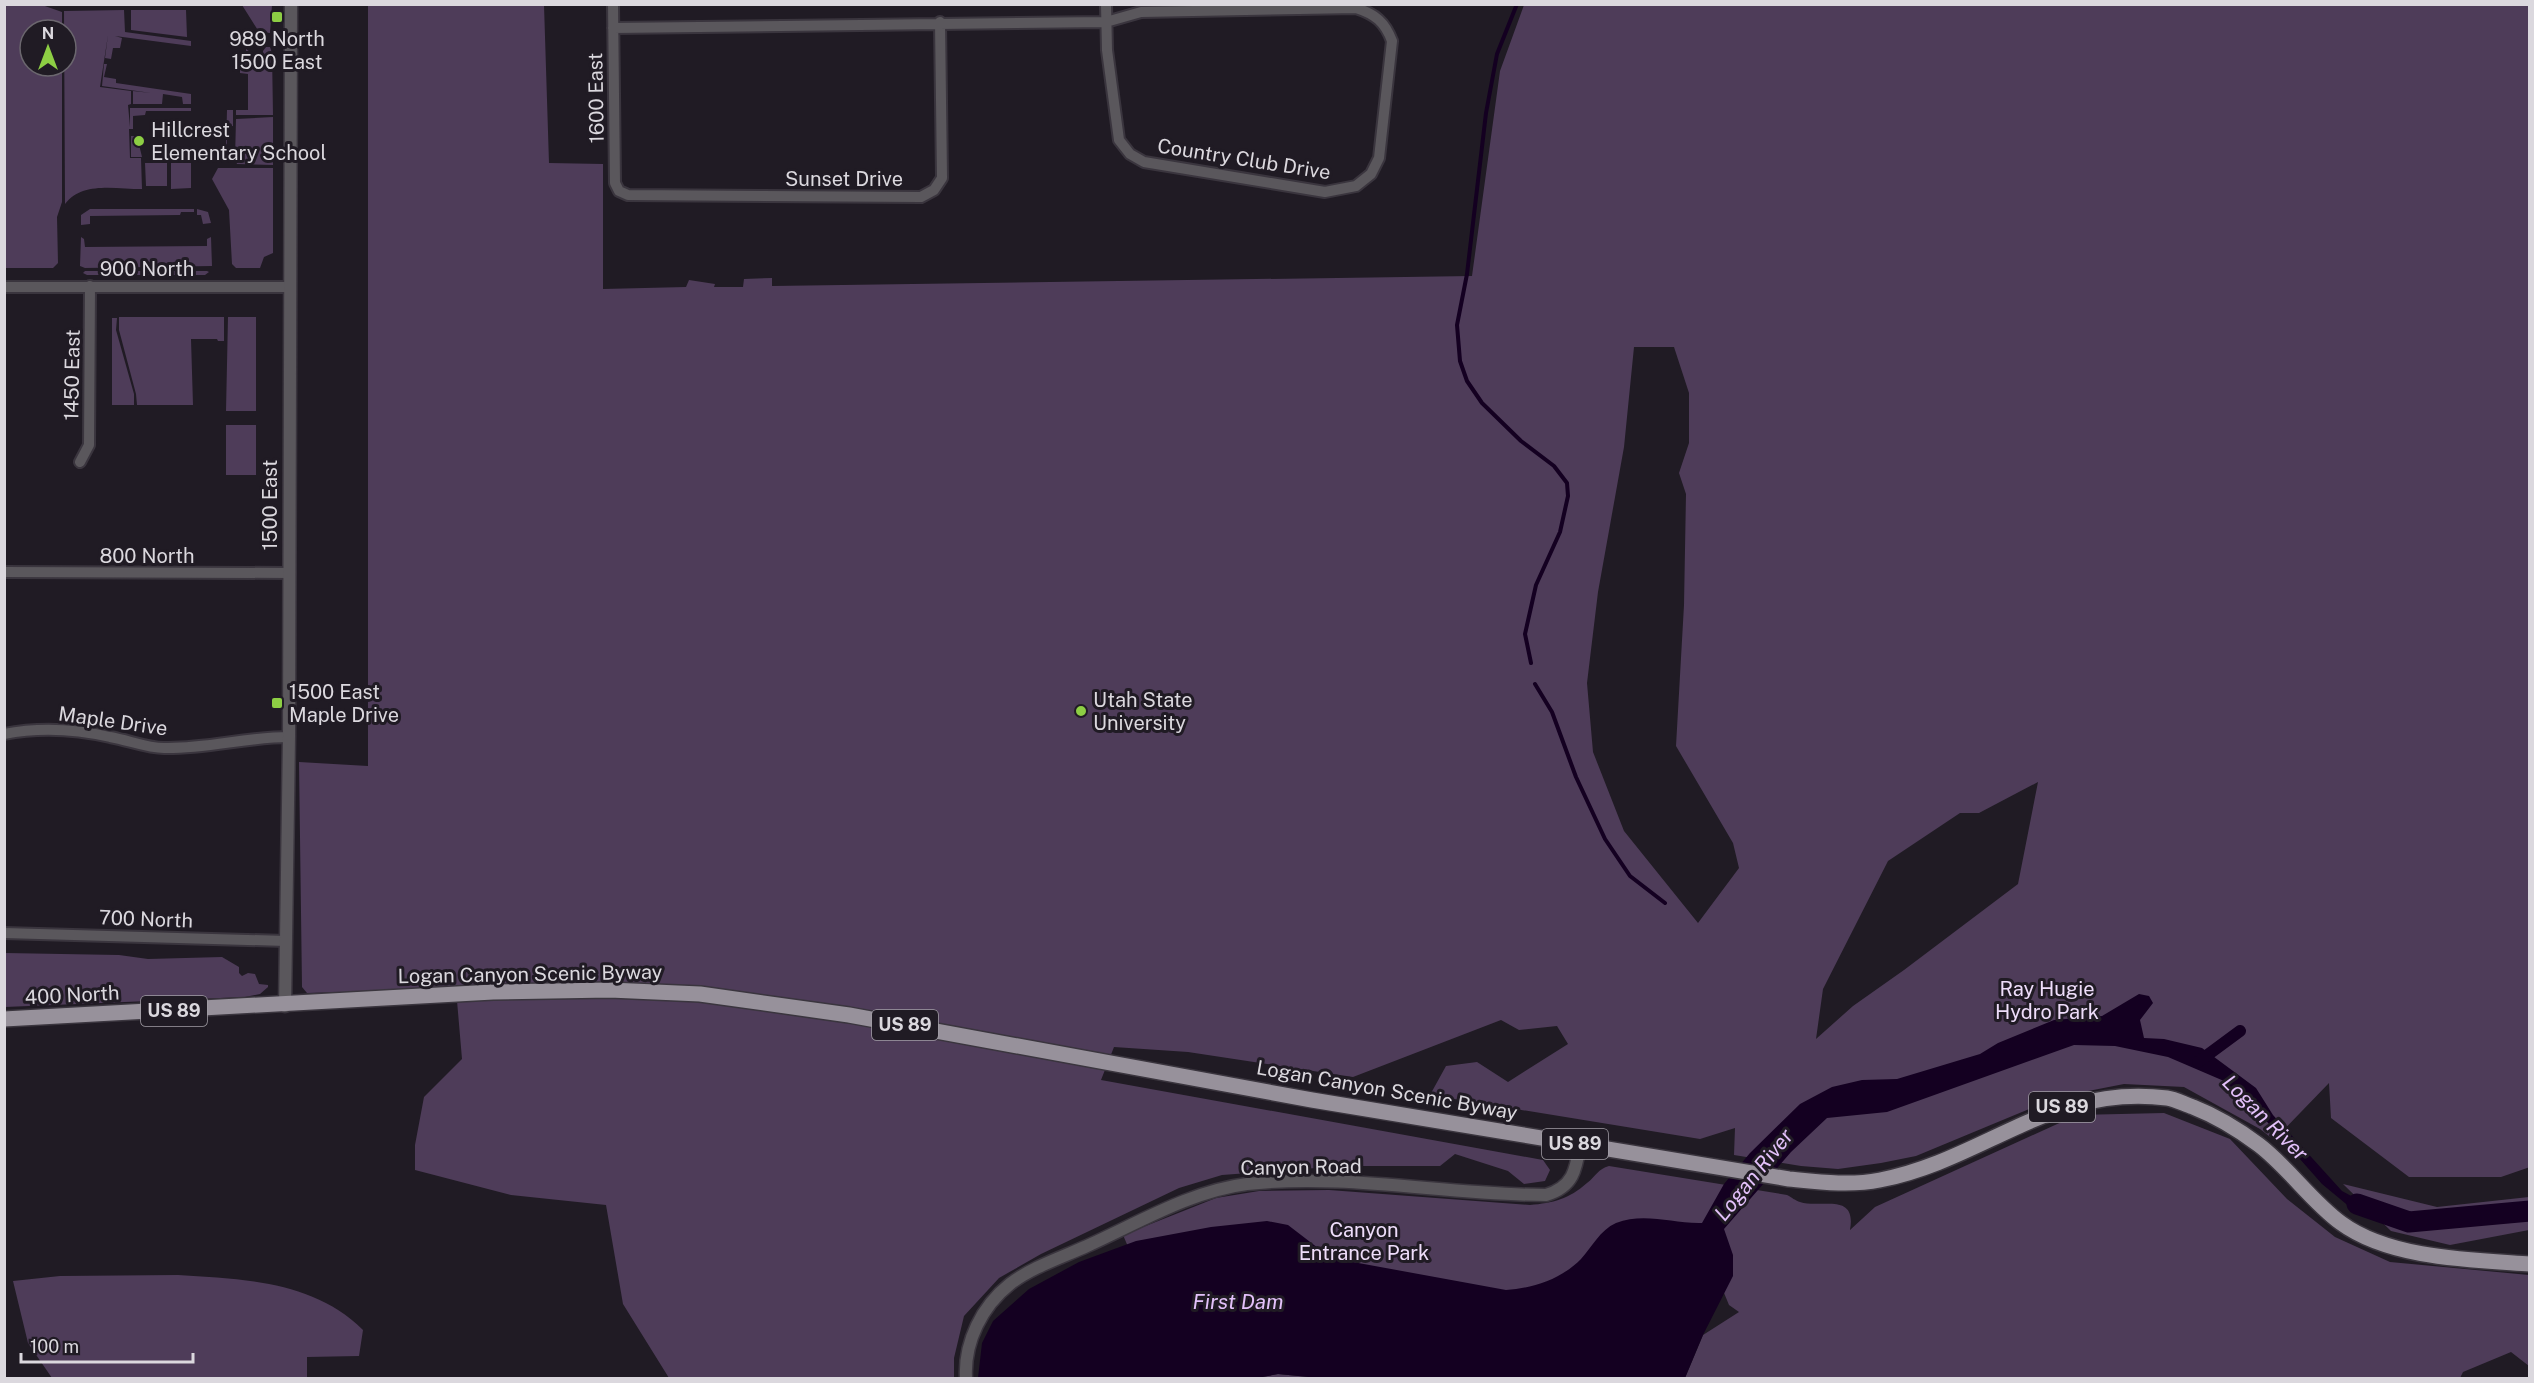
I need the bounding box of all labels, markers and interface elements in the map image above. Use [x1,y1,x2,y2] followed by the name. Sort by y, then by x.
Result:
[270,10,284,24] marker: 989 North 1500 East
[18,18,78,78] north arrow
[42,24,54,43] text: N
[229,27,325,74] place label: 989 North 1500 East
[583,53,609,143] street label: 1600 East
[151,118,326,165] place label: Hillcrest Elementary School
[1156,133,1332,185] street label: Country Club Drive
[132,134,146,148] marker: Hillcrest Elementary School
[785,167,903,191] street label: Sunset Drive
[100,257,194,281] street label: 900 North
[59,329,85,421] street label: 1450 East
[258,459,282,551] street label: 1500 East
[99,544,195,568] street label: 800 North
[289,680,399,727] place label: 1500 East Maple Drive
[1093,688,1193,735] place label: Utah State University
[270,696,284,710] marker: 1500 East Maple Drive
[57,701,169,741] street label: Maple Drive
[1074,704,1088,718] marker: Utah State University
[99,905,193,933] street label: 700 North
[397,960,663,988] street label: Logan Canyon Scenic Byway
[1995,977,2099,1024] park label: Ray Hugie Hydro Park
[24,981,120,1009] street label: 400 North
[141,996,207,1026] road number: US 89
[872,1010,938,1040] road number: US 89
[1255,1055,1520,1125] street label: Logan Canyon Scenic Byway
[2217,1070,2314,1166] water label: Logan River
[2029,1092,2095,1122] road number: US 89
[1709,1123,1799,1226] water label: Logan River
[1542,1129,1608,1159] road number: US 89
[1240,1154,1362,1180] street label: Canyon Road
[1299,1218,1429,1265] park label: Canyon Entrance Park
[1193,1289,1283,1314] water label: First Dam
[21,1326,194,1364] scale bar
[30,1336,79,1357] text: 100 m

